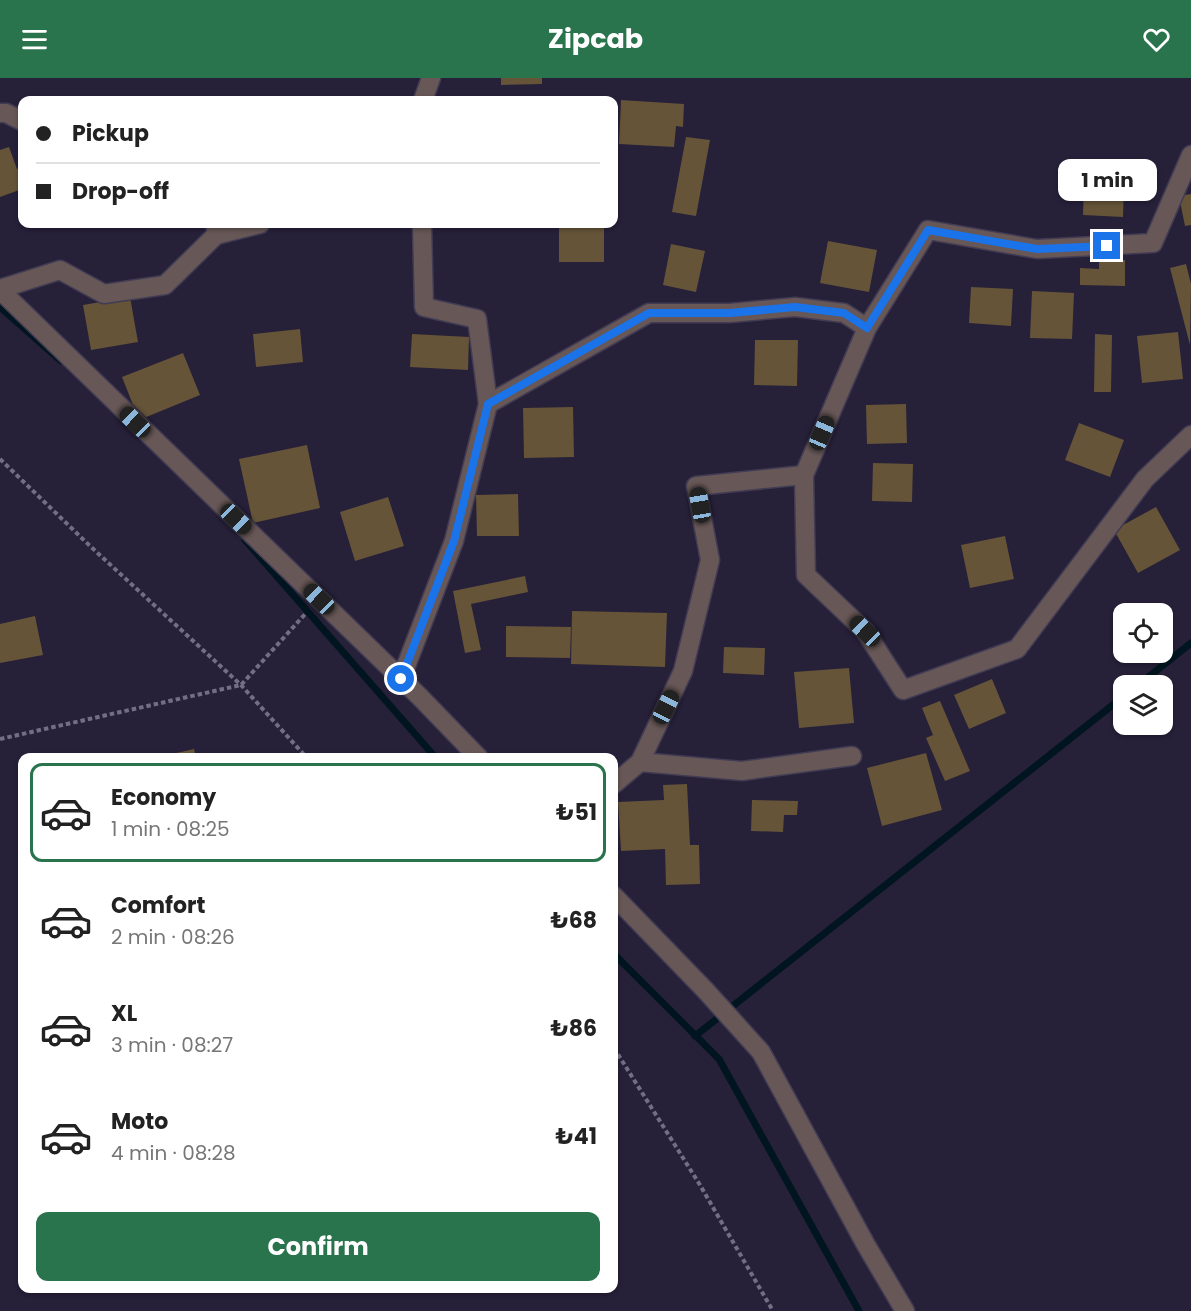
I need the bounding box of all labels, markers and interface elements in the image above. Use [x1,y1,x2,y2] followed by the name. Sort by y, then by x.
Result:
[548,20,643,57] text: Zipcab
[18,23,51,56] icon: menu
[1140,23,1173,56] icon: heart
[72,118,149,149] text: Pickup
[1058,159,1156,201] callout: 1 min
[1081,166,1134,194] text: 1 min
[72,176,169,207] text: Drop-off
[1093,232,1120,259] route end
[116,403,154,441] car
[807,413,837,453] car
[688,486,712,524] car
[217,500,255,538] car
[300,580,338,618] car
[1113,603,1173,735] map controls
[1113,603,1173,663] button: locate
[846,612,884,650] car
[387,665,414,692] route start
[1113,675,1173,735] button: layers
[650,687,682,727] car
[111,782,216,813] text: Economy
[39,786,93,840] icon: car
[556,797,597,828] text: ₺51
[111,815,229,843] text: 1 min · 08:25
[111,890,205,921] text: Comfort
[39,894,93,948] icon: car
[550,905,597,936] text: ₺68
[111,923,235,951] text: 2 min · 08:26
[111,998,137,1029] text: XL
[39,1002,93,1056] icon: car
[550,1013,597,1044] text: ₺86
[111,1031,233,1059] text: 3 min · 08:27
[111,1106,168,1137] text: Moto
[39,1110,93,1164] icon: car
[555,1121,597,1152] text: ₺41
[111,1139,236,1167] text: 4 min · 08:28
[36,1212,600,1281] button: Confirm

